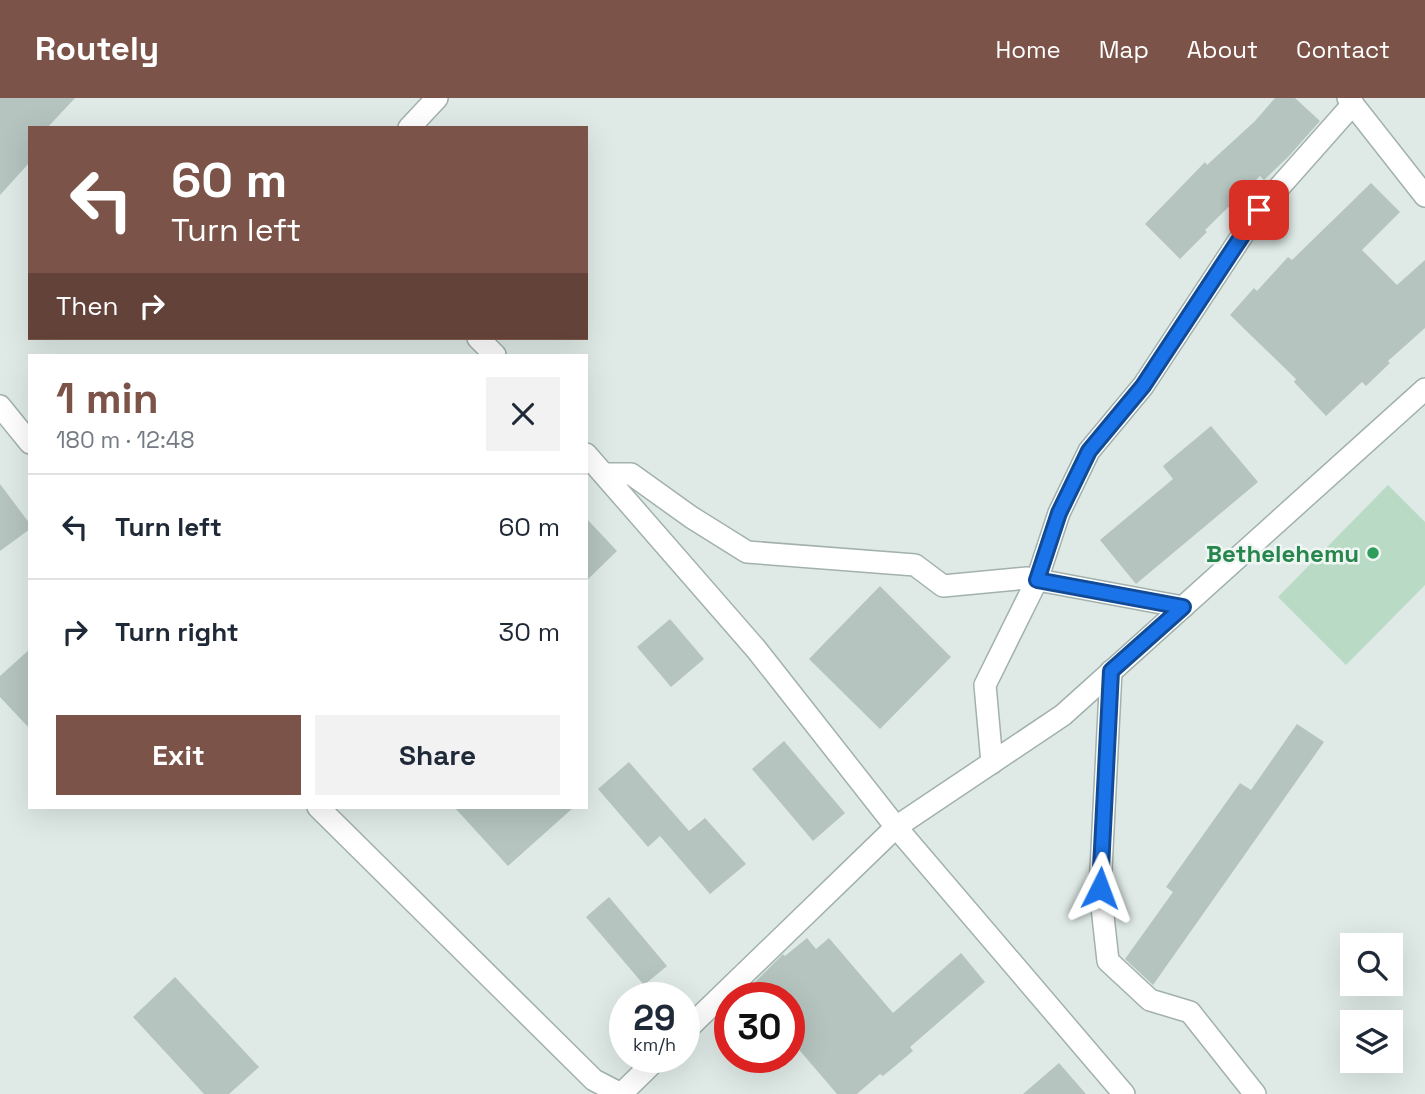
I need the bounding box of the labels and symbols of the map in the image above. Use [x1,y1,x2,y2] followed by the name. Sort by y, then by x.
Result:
[1229,180,1289,240] pin
[1206,538,1359,569] place label: Bethelehemu
[1365,545,1381,561] marker: Bethelehemu
[1063,851,1137,925] position arrow
[714,982,805,1073] speed limit sign: 30

